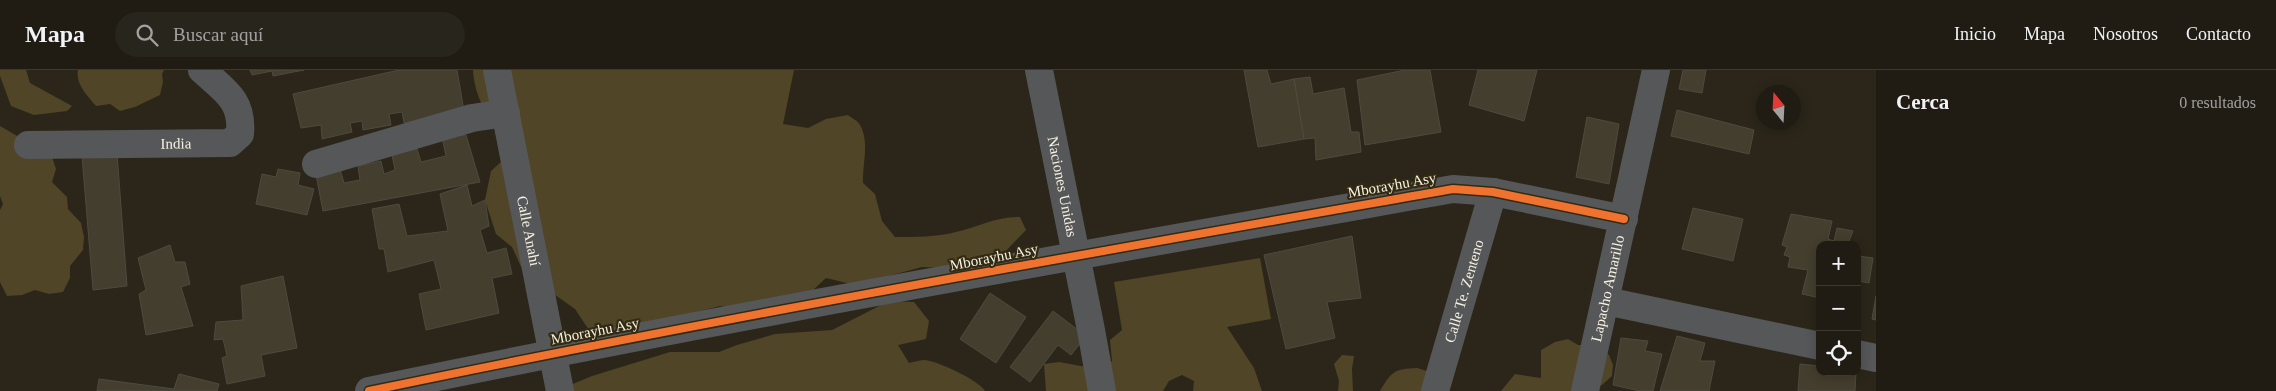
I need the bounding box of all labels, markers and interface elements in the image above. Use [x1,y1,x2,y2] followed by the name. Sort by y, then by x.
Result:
[115,12,465,57] search box
[25,21,85,47] text: Mapa
[133,21,161,49] icon: search
[173,24,263,45] text: Buscar aquí
[1954,24,1996,44] text: Inicio
[2024,24,2065,44] text: Mapa
[2093,24,2158,44] text: Nosotros
[2186,24,2251,44] text: Contacto
[1756,85,1801,130] north arrow
[1896,90,1949,114] text: Cerca
[2179,94,2256,111] text: 0 resultados
[160,135,192,152] street label: India
[1044,135,1080,238] street label: Naciones Unidas
[1346,169,1438,201] street label: Mborayhu Asy
[514,194,543,267] street label: Calle Anahí
[1588,234,1627,343] street label: Lapacho Amarillo
[1441,238,1487,345] street label: Calle Te. Zenteno
[948,241,1040,273] street label: Mborayhu Asy
[1816,241,1861,376] map controls
[1816,241,1861,286] button: +
[1816,286,1861,331] button: −
[549,315,641,347] street label: Mborayhu Asy
[1816,331,1861,376] button: locate

